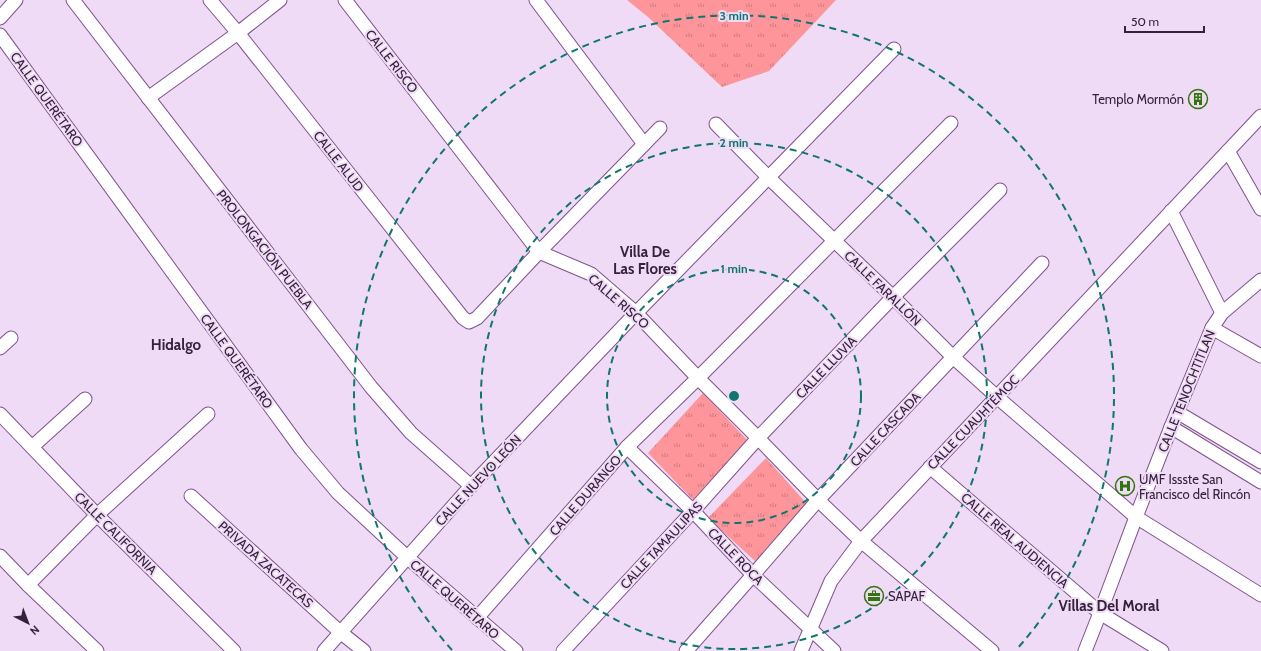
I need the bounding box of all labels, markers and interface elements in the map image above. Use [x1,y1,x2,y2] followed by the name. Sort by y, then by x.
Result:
[719,8,749,23] text: 3 min
[1125,8,1204,34] scale bar
[1131,14,1159,29] text: 50 m
[362,26,422,96] street label: CALLE RISCO
[7,48,87,149] street label: CALLE QUERÉTARO
[1187,88,1209,110] building icon: Templo Mormón
[1092,91,1184,107] place label: Templo Mormón
[310,128,368,194] street label: CALLE ALUD
[720,135,748,150] text: 2 min
[213,186,317,312] street label: PROLONGACIÓN PUEBLA
[613,243,677,278] district label: Villa De Las Flores
[841,247,925,329] street label: CALLE FARALLÓN
[720,261,748,276] text: 1 min
[585,270,653,332] street label: CALLE RISCO
[197,310,277,411] street label: CALLE QUERÉTARO
[1154,328,1218,454] street label: CALLE TENOCHTITLAN
[792,332,860,402] street label: CALLE LLUVIA
[151,336,202,354] district label: Hidalgo
[923,371,1022,473] street label: CALLE CUAUHTÉMOC
[846,388,924,470] street label: CALLE CASCADA
[727,389,741,403] centre of rings
[432,431,524,529] street label: CALLE NUEVO LEÓN
[546,451,624,539] street label: CALLE DURANGO
[1139,471,1251,502] place label: UMF Issste San Francisco del Rincón
[1114,475,1136,497] hospital icon: UMF Issste San Francisco del Rincón
[71,488,161,578] street label: CALLE CALIFORNIA
[958,489,1072,591] street label: CALLE REAL AUDIENCIA
[616,498,706,592] street label: CALLE TAMAULIPAS
[215,517,317,611] street label: PRIVADA ZACATECAS
[705,524,767,588] street label: CALLE ROCA
[407,555,504,642] street label: CALLE QUERÉTARO
[863,585,885,607] office icon: SAPAF
[888,588,926,604] place label: SAPAF
[1059,597,1159,615] district label: Villas Del Moral
[8,603,48,643] north arrow
[27,623,42,638] text: N

